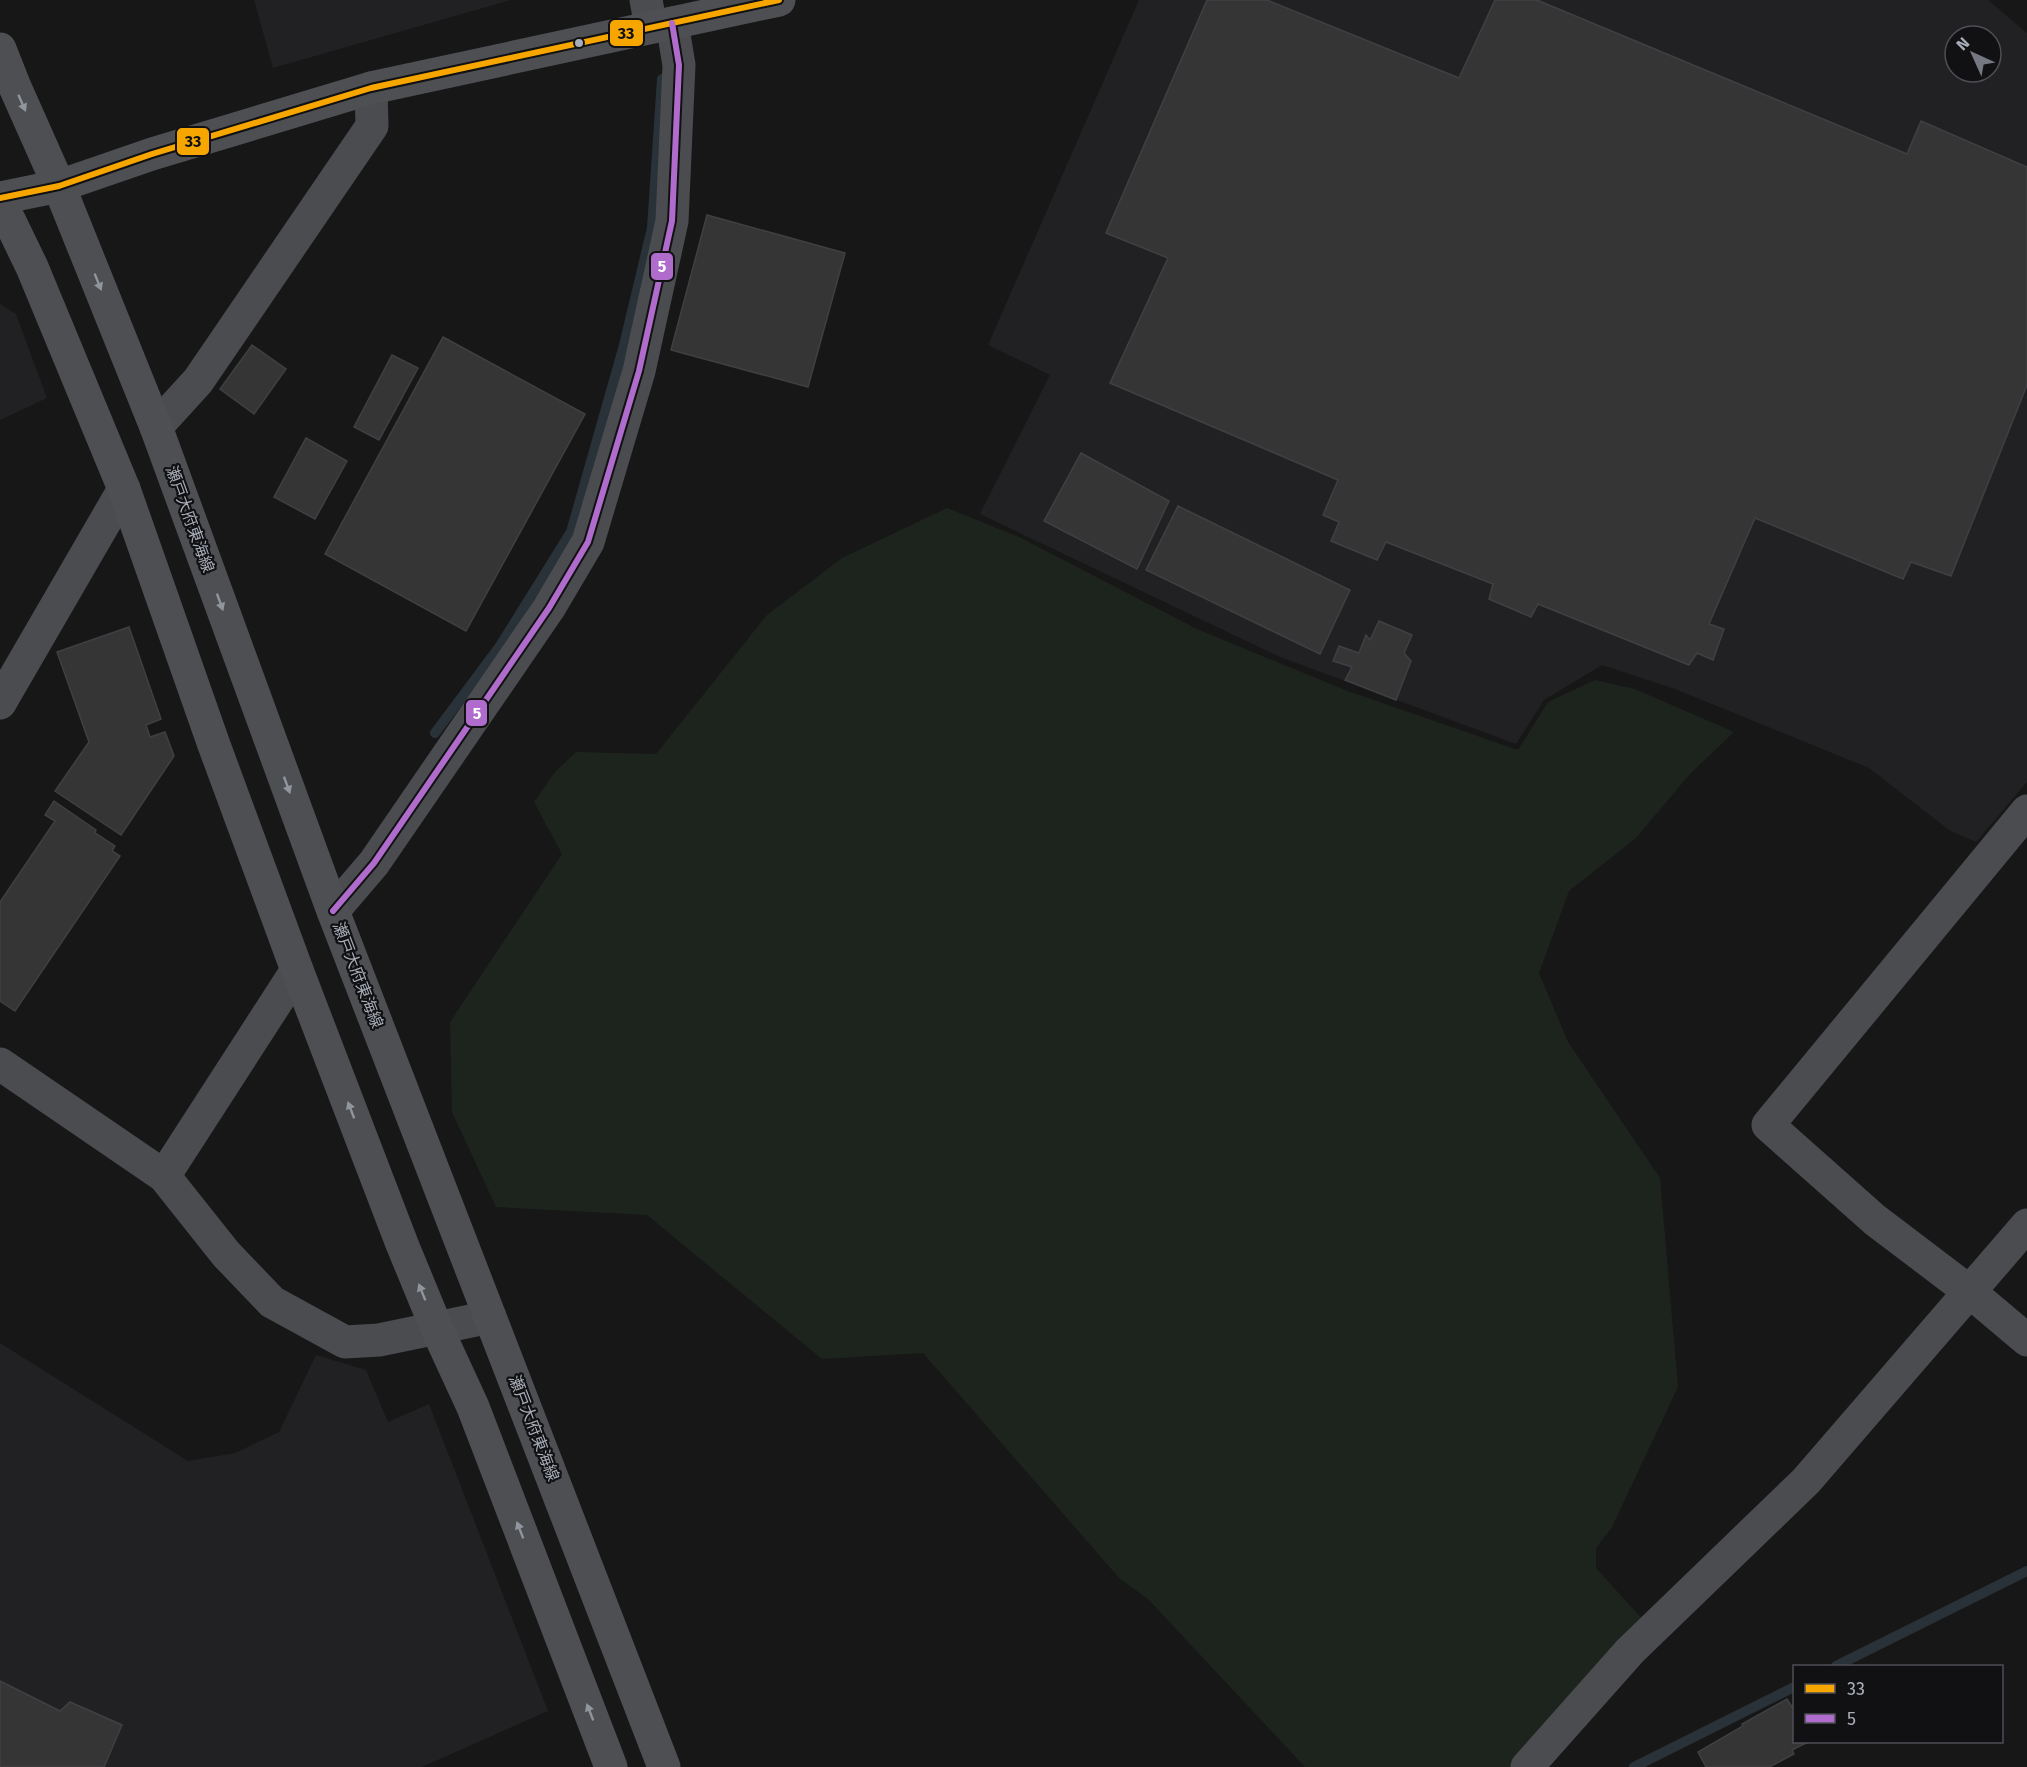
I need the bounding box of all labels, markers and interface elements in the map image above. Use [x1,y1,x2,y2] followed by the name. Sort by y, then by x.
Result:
[609,19,644,47] line badge: 33
[617,24,634,43] text: 33
[1943,24,2003,84] north arrow
[1952,33,1973,54] text: N
[573,37,585,49] unlabelled marker
[17,94,26,111] one-way arrow
[176,127,210,156] line badge: 33
[184,132,201,151] text: 33
[650,252,674,281] line badge: 5
[658,257,667,276] text: 5
[93,274,103,292] one-way arrow
[162,463,218,575] street label: 瀬戸大府東海線
[216,593,225,611] one-way arrow
[465,699,488,727] line badge: 5
[473,704,482,723] text: 5
[283,776,292,794] one-way arrow
[329,919,387,1031] street label: 瀬戸大府東海線
[346,1101,356,1119] one-way arrow
[417,1283,426,1301] one-way arrow
[505,1372,563,1484] street label: 瀬戸大府東海線
[515,1521,525,1539] one-way arrow
[1793,1665,2003,1743] legend
[1847,1678,1865,1700] text: 33
[585,1703,595,1721] one-way arrow
[1847,1708,1856,1730] text: 5

